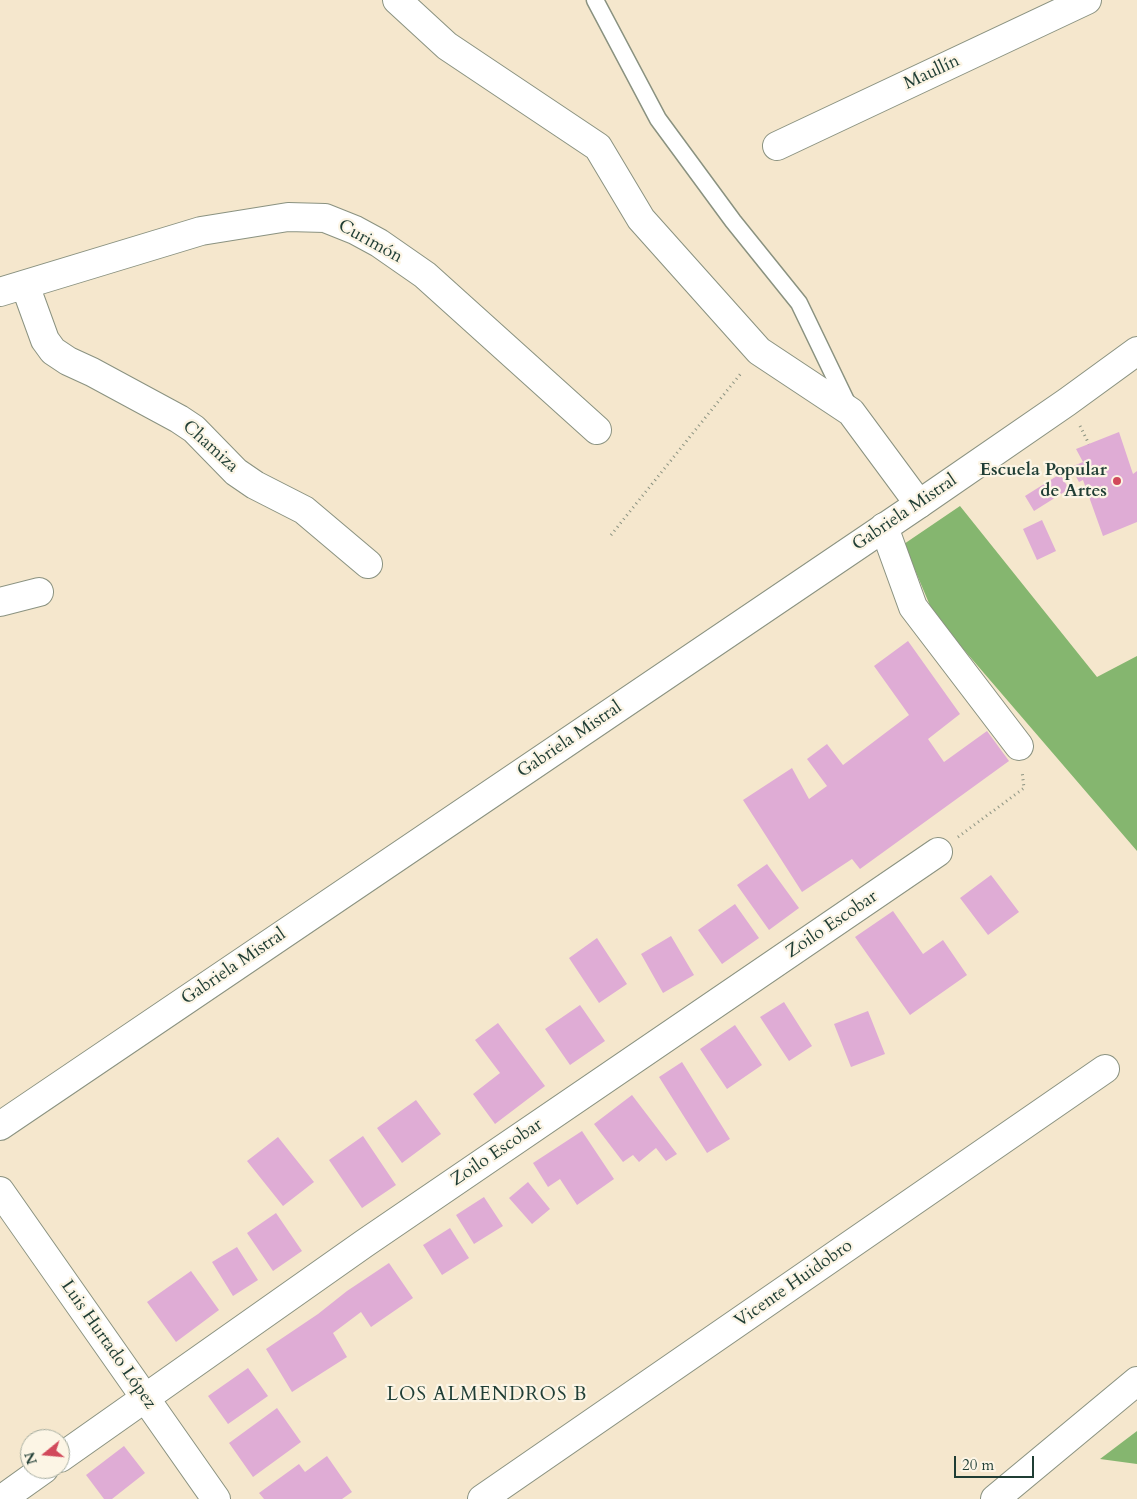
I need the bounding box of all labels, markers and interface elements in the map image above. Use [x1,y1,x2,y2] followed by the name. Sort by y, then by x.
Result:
[901,51,963,95] street label: Maullín
[334,215,406,269] street label: Curimón
[178,416,242,478] street label: Chamiza
[979,460,1107,502] place label: Escuela Popular de Artes
[849,470,961,556] street label: Gabriela Mistral
[1111,475,1123,487] marker: Escuela Popular de Artes
[514,697,626,783] street label: Gabriela Mistral
[782,886,882,964] street label: Zoilo Escobar
[178,924,290,1010] street label: Gabriela Mistral
[447,1114,547,1192] street label: Zoilo Escobar
[731,1235,857,1333] street label: Vicente Huidobro
[56,1276,160,1414] street label: Luis Hurtado López
[385,1385,589,1407] district label: LOS ALMENDROS B
[20,1429,70,1479] north arrow
[957,1446,1037,1478] scale bar
[20,1450,42,1467] text: N
[962,1455,994,1475] text: 20 m

